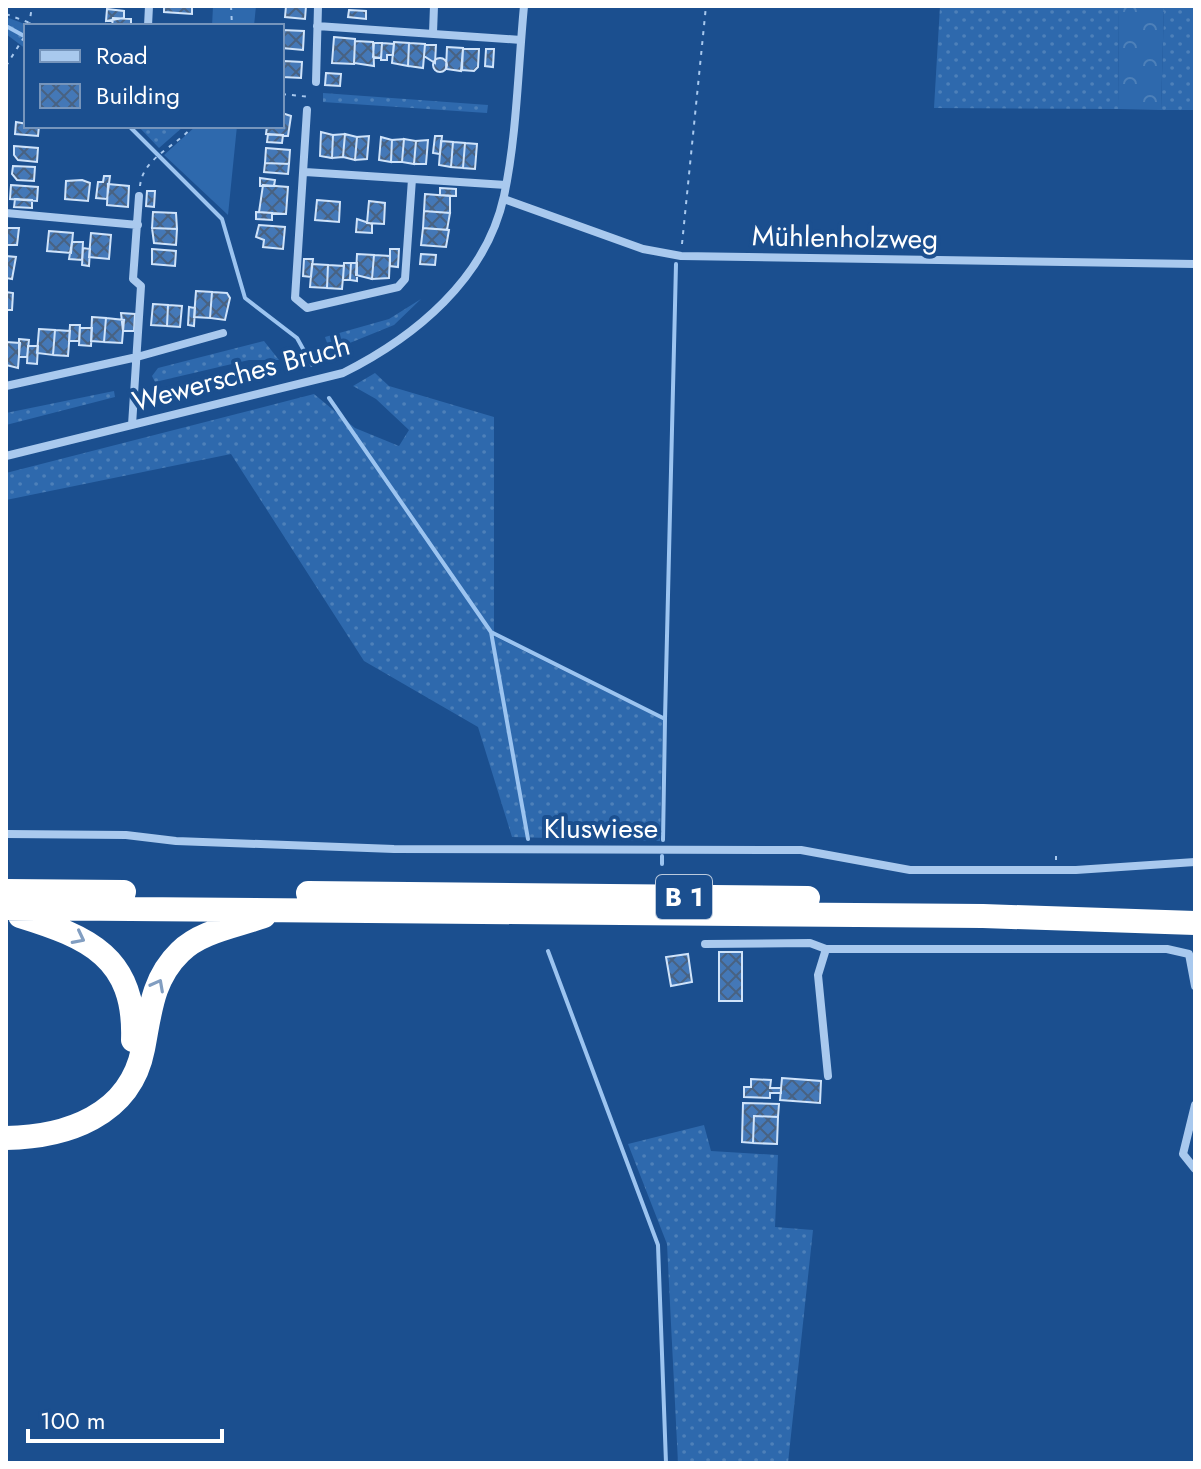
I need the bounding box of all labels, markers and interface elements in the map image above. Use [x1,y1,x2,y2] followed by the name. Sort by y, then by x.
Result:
[24,24,284,128] legend
[96,38,148,73] text: Road
[96,78,180,113] text: Building
[751,215,939,260] street label: Mühlenholzweg
[128,325,354,422] street label: Wewersches Bruch
[544,808,658,849] street label: Kluswiese
[656,875,712,919] road number: B 1
[71,928,86,943] one-way arrow
[149,978,164,993] one-way arrow
[28,1393,222,1443] scale bar
[40,1403,106,1438] text: 100 m

